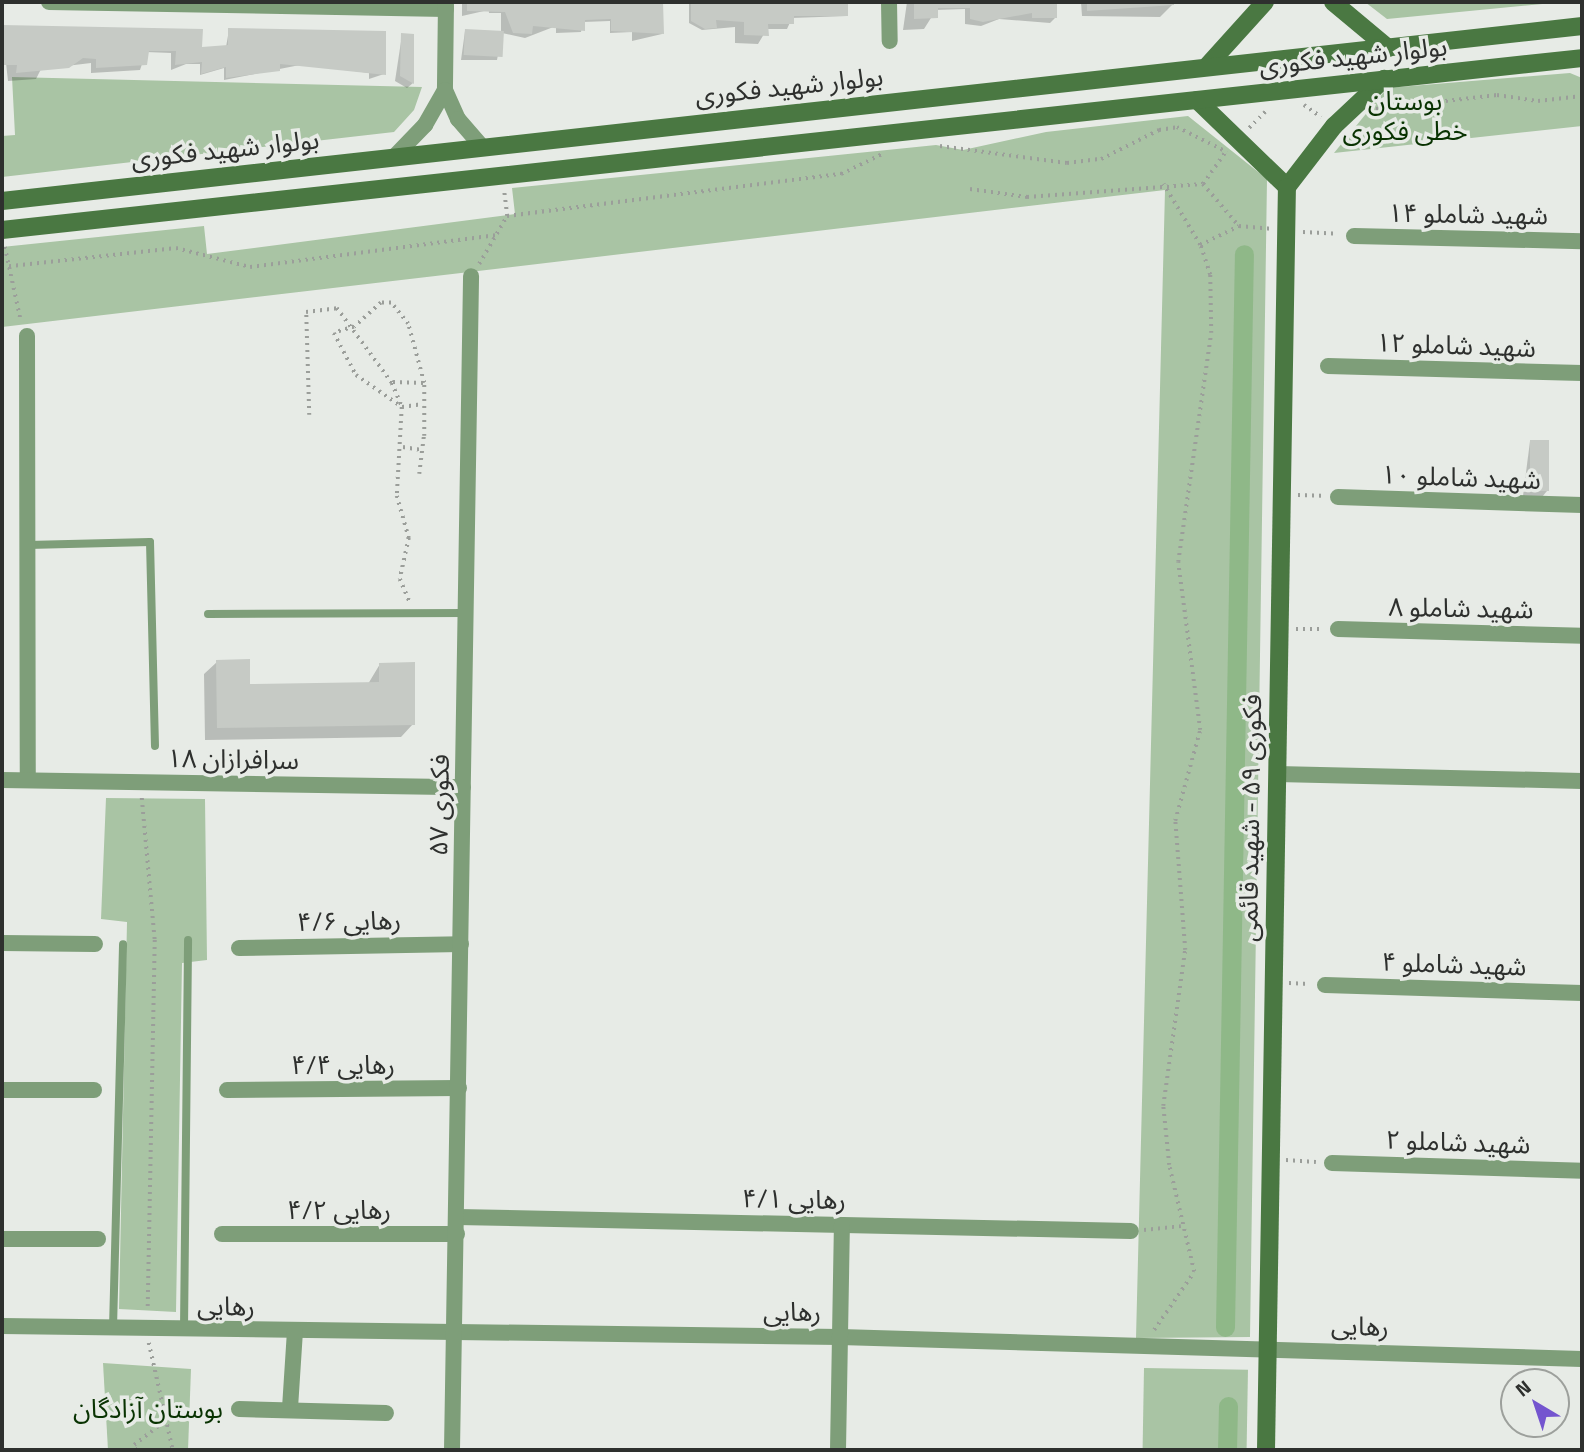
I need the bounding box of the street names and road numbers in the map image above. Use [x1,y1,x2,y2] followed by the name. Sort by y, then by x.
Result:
[1257,31,1449,81] street label: بولوار شهید فکوری
[693,61,885,111] street label: بولوار شهید فکوری
[129,124,321,174] street label: بولوار شهید فکوری
[1388,197,1548,231] street label: شهید شاملو ۱۴
[1376,327,1536,363] street label: شهید شاملو ۱۲
[1381,459,1541,495] street label: شهید شاملو ۱۰
[1388,591,1534,625] street label: شهید شاملو ۸
[1232,694,1268,942] street label: فکوری ۵۹ - شهید قائمی
[167,742,299,776] street label: سرافرازان ۱۸
[423,754,455,856] street label: فکوری ۵۷
[297,904,401,938] street label: رهایی ۴/۶
[1381,946,1527,982] street label: شهید شاملو ۴
[291,1049,395,1081] street label: رهایی ۴/۴
[1385,1124,1531,1160] street label: شهید شاملو ۲
[742,1182,846,1216] street label: رهایی ۴/۱
[287,1194,391,1226] street label: رهایی ۴/۲
[197,1290,255,1322] street label: رهایی
[763,1296,821,1328] street label: رهایی
[1331,1309,1389,1343] street label: رهایی

